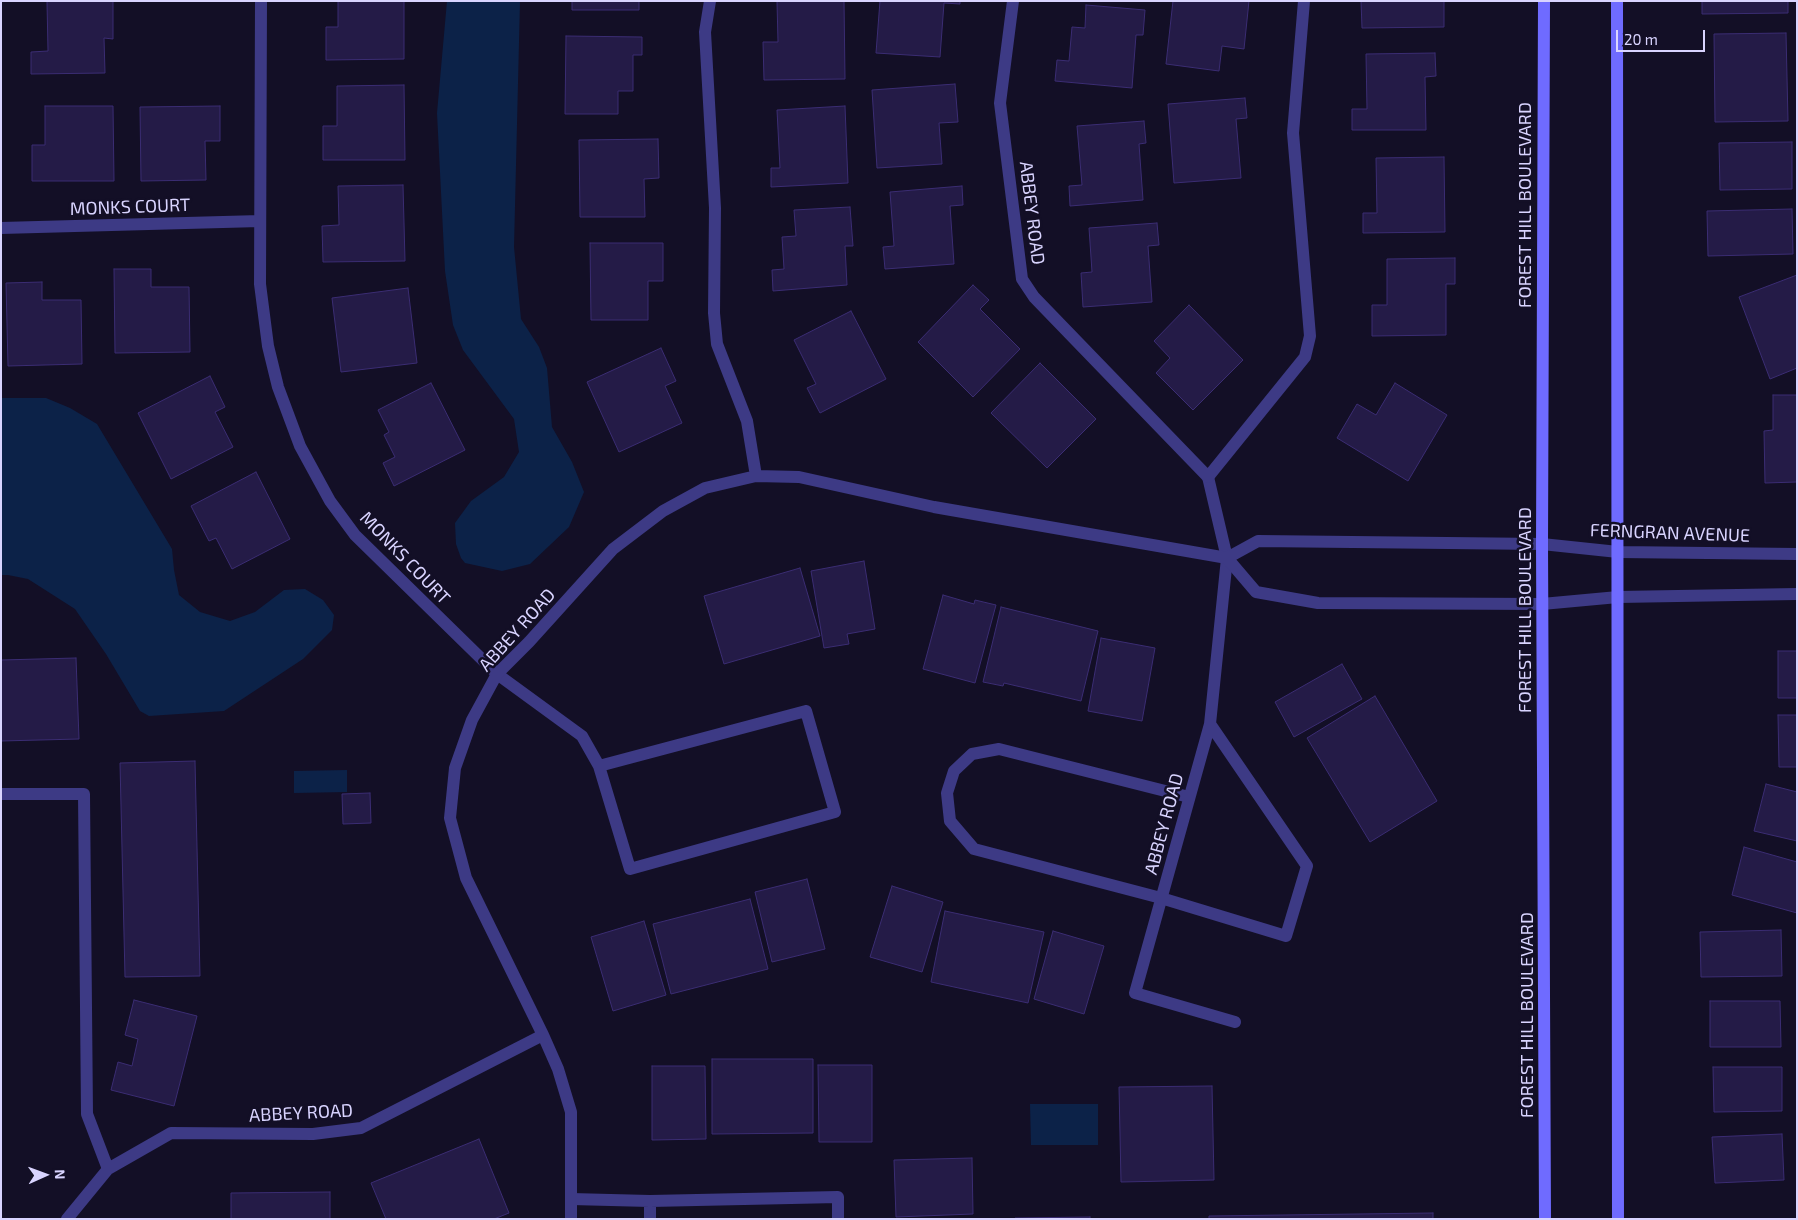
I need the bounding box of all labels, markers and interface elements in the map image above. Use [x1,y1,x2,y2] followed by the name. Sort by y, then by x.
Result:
[1618,20,1707,52] scale bar
[1624,30,1658,48] text: 20 m
[1514,102,1536,308] street label: FOREST HILL BOULEVARD
[1015,160,1049,266] street label: ABBEY ROAD
[69,194,191,220] street label: MONKS COURT
[355,507,455,609] street label: MONKS COURT
[1514,507,1536,713] street label: FOREST HILL BOULEVARD
[1590,519,1750,547] street label: FERNGRAN AVENUE
[474,584,560,676] street label: ABBEY ROAD
[1140,771,1188,877] street label: ABBEY ROAD
[1516,912,1538,1118] street label: FOREST HILL BOULEVARD
[248,1099,354,1127] street label: ABBEY ROAD
[20,1150,70,1200] north arrow
[52,1169,69,1180] text: N

